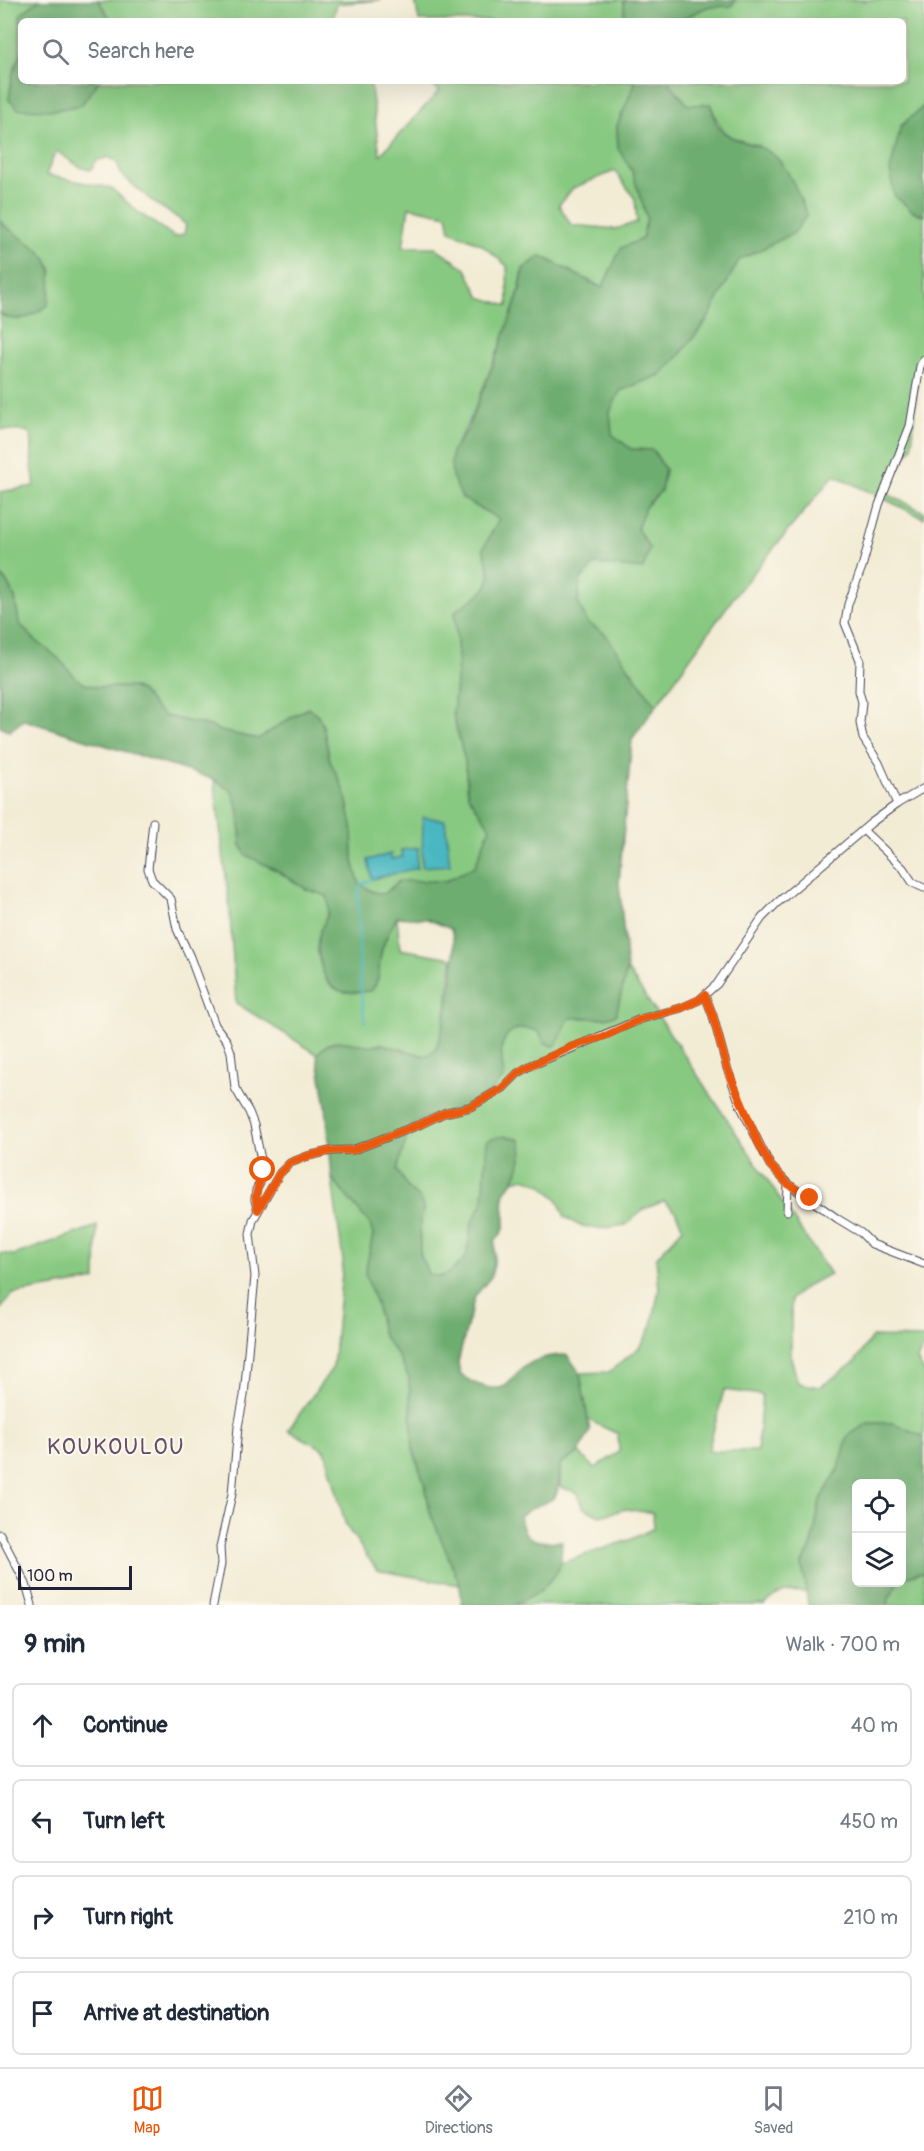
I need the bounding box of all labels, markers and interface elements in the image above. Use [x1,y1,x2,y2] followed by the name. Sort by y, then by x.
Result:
[18,18,906,84] search box
[39,35,72,68] icon: search
[87,37,194,65] text: Search here
[249,1156,275,1182] route start
[796,1184,822,1210] route end
[47,1433,185,1461] district label: KOUKOULOU
[852,1479,906,1587] map controls
[852,1479,906,1533] button: locate
[852,1533,906,1587] button: layers
[18,1563,132,1590] scale bar
[27,1566,73,1586] text: 100 m
[24,1628,85,1660] text: 9 min
[785,1632,900,1657] text: Walk · 700 m
[26,1709,59,1742] icon: ahead
[83,1711,167,1739] text: Continue
[851,1713,898,1738] text: 40 m
[26,1805,59,1838] icon: left
[83,1807,165,1835] text: Turn left
[840,1809,898,1834] text: 450 m
[26,1901,59,1934] icon: right
[83,1903,173,1931] text: Turn right
[843,1905,898,1930] text: 210 m
[26,1997,59,2030] icon: arrive
[83,1999,269,2027] text: Arrive at destination
[131,2082,164,2138] tab: Map
[425,2082,493,2138] tab: Directions
[754,2082,793,2138] tab: Saved

